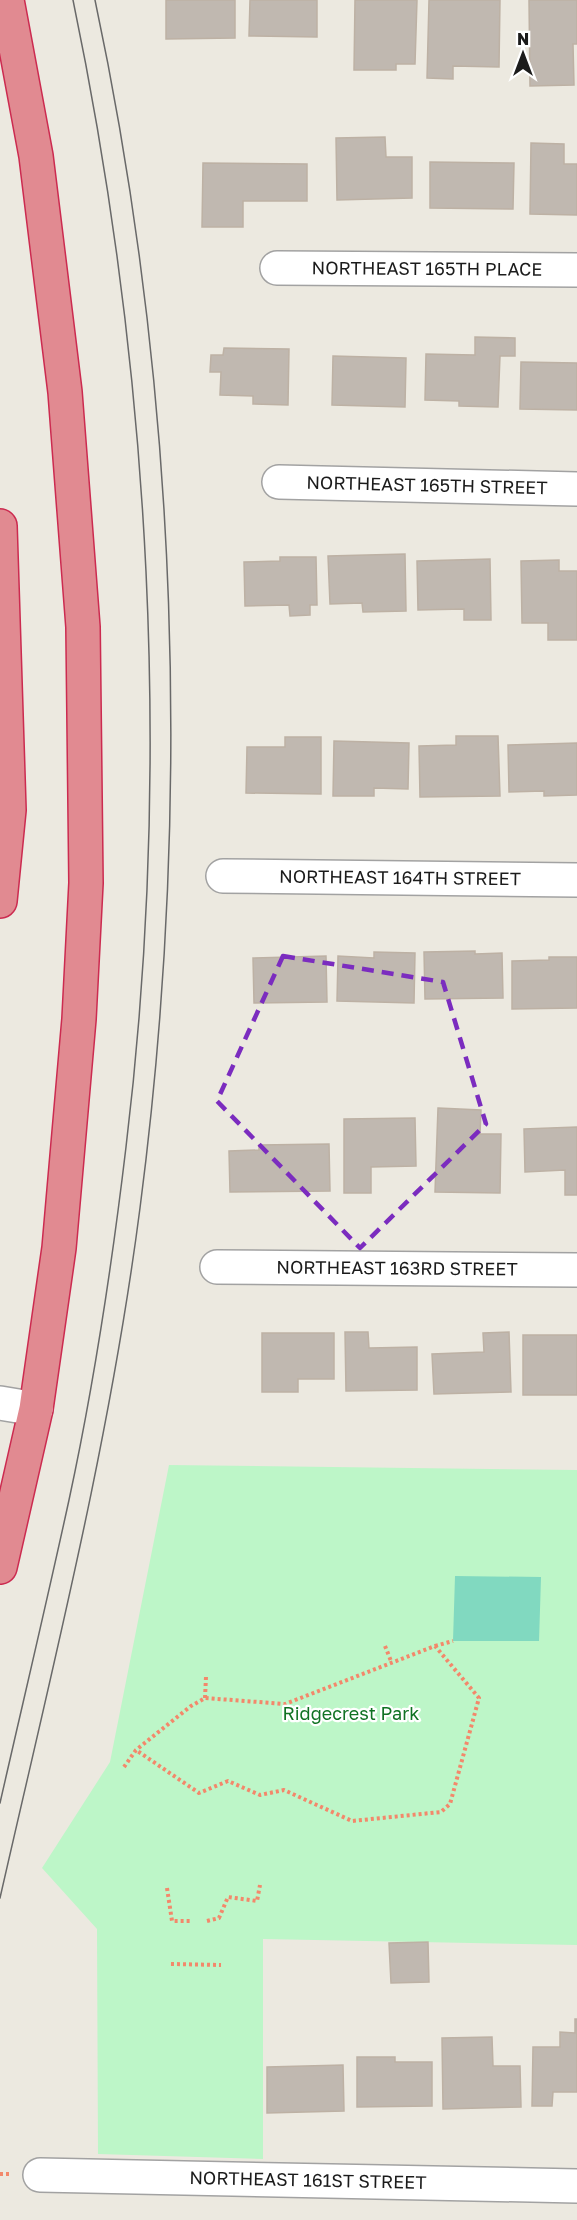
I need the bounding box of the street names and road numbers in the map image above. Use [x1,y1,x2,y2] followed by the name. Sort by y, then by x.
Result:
[312,256,542,280] street label: NORTHEAST 165TH PLACE
[306,471,548,498] street label: NORTHEAST 165TH STREET
[279,865,521,889] street label: NORTHEAST 164TH STREET
[276,1255,518,1280] street label: NORTHEAST 163RD STREET
[189,2166,427,2193] street label: NORTHEAST 161ST STREET

